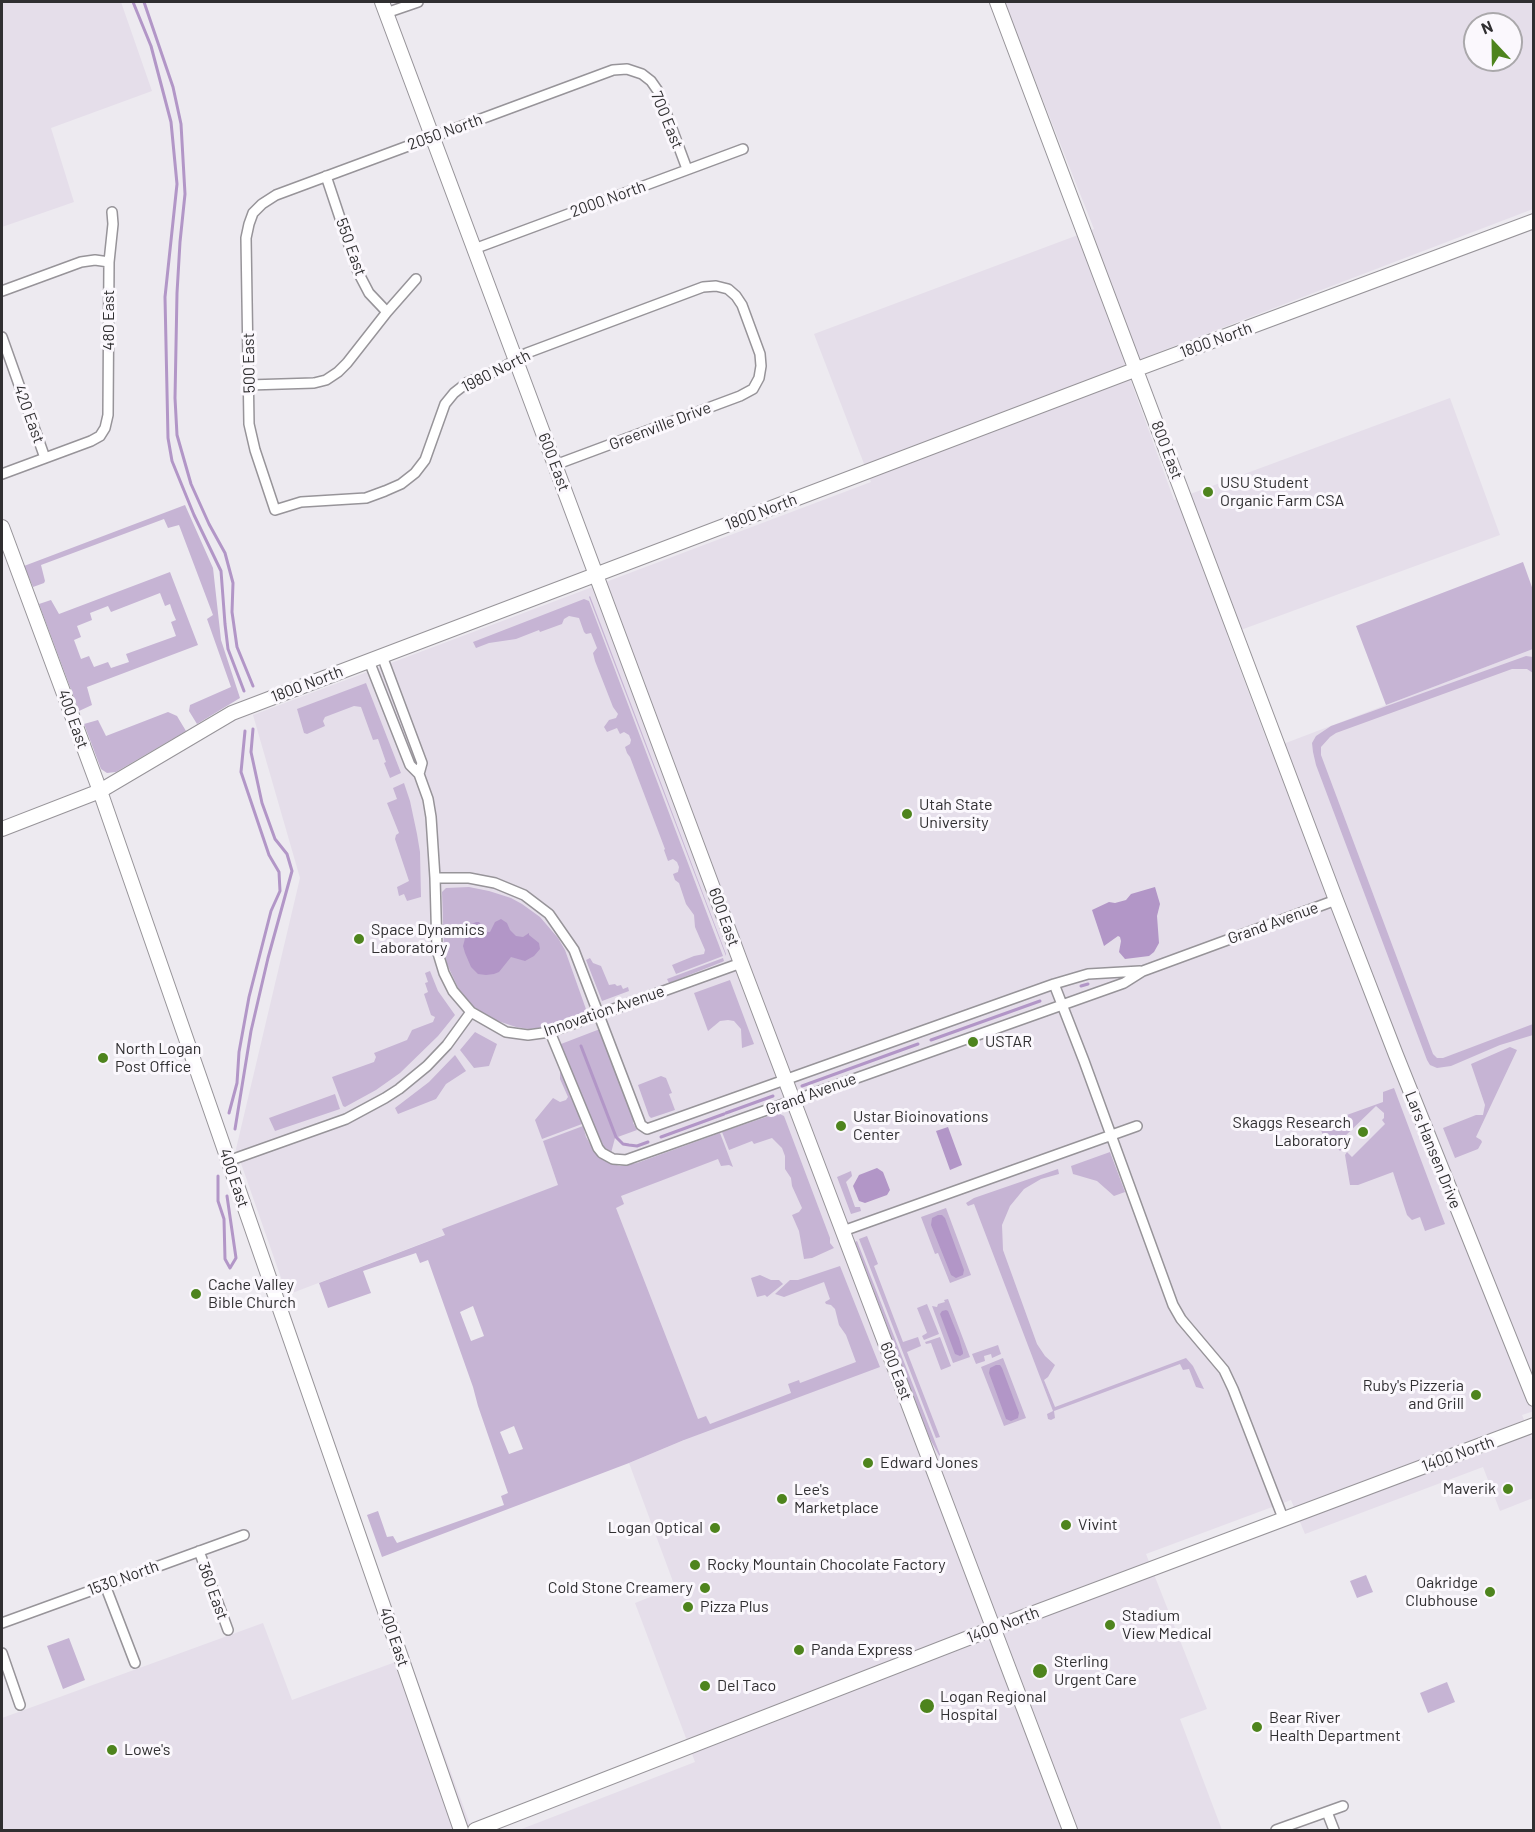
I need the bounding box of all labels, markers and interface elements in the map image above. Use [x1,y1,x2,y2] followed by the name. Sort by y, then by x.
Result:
[1463,12,1523,72] north arrow
[1478,16,1495,38] text: N
[647,88,687,152] street label: 700 East
[405,110,485,154] street label: 2050 North
[568,176,648,222] street label: 2000 North
[332,216,370,278] street label: 550 East
[99,290,119,350] street label: 480 East
[1177,318,1255,362] street label: 1800 North
[239,332,259,394] street label: 500 East
[458,346,534,396] street label: 1980 North
[10,382,48,446] street label: 420 East
[606,398,714,454] street label: Greenville Drive
[1147,418,1187,482] street label: 800 East
[534,430,574,494] street label: 600 East
[1220,473,1344,511] place label: USU Student Organic Farm CSA
[1201,485,1215,499] marker: USU Student Organic Farm CSA
[722,490,800,534] street label: 1800 North
[268,662,346,706] street label: 1800 North
[53,687,93,751] street label: 400 East
[919,795,993,833] place label: Utah State University
[900,807,914,821] marker: Utah State University
[705,885,743,949] street label: 600 East
[1225,898,1321,948] street label: Grand Avenue
[371,920,485,958] place label: Space Dynamics Laboratory
[352,932,366,946] marker: Space Dynamics Laboratory
[541,981,667,1041] street label: Innovation Avenue
[985,1032,1032,1052] place label: USTAR
[966,1035,980,1049] marker: USTAR
[115,1039,201,1077] place label: North Logan Post Office
[96,1051,110,1065] marker: North Logan Post Office
[763,1069,859,1119] street label: Grand Avenue
[1401,1089,1465,1211] street label: Lars Hansen Drive
[853,1107,988,1145] place label: Ustar Bioinovations Center
[1233,1113,1351,1151] place label: Skaggs Research Laboratory
[834,1119,848,1133] marker: Ustar Bioinovations Center
[1356,1125,1370,1139] marker: Skaggs Research Laboratory
[215,1146,253,1210] street label: 400 East
[208,1275,296,1313] place label: Cache Valley Bible Church
[189,1287,203,1301] marker: Cache Valley Bible Church
[876,1339,916,1403] street label: 600 East
[1363,1376,1464,1414] place label: Ruby's Pizzeria and Grill
[1469,1388,1483,1402] marker: Ruby's Pizzeria and Grill
[1419,1432,1497,1476] street label: 1400 North
[880,1453,978,1473] place label: Edward Jones
[861,1456,875,1470] marker: Edward Jones
[1443,1479,1496,1499] place label: Maverik
[794,1480,879,1518] place label: Lee's Marketplace
[1501,1482,1515,1496] marker: Maverik
[775,1492,789,1506] marker: Lee's Marketplace
[1078,1515,1118,1535] place label: Vivint
[608,1518,703,1538] place label: Logan Optical
[1059,1518,1073,1532] marker: Vivint
[708,1521,722,1535] marker: Logan Optical
[707,1555,946,1575] place label: Rocky Mountain Chocolate Factory
[85,1556,161,1600] street label: 1530 North
[688,1558,702,1572] marker: Rocky Mountain Chocolate Factory
[194,1559,232,1623] street label: 360 East
[1405,1573,1478,1611] place label: Oakridge Clubhouse
[548,1578,693,1598] place label: Cold Stone Creamery
[698,1581,712,1595] marker: Cold Stone Creamery
[1483,1585,1497,1599] marker: Oakridge Clubhouse
[700,1597,769,1617] place label: Pizza Plus
[681,1600,695,1614] marker: Pizza Plus
[964,1602,1042,1648] street label: 1400 North
[375,1605,413,1669] street label: 400 East
[1122,1606,1212,1644] place label: Stadium View Medical
[1103,1618,1117,1632] marker: Stadium View Medical
[811,1640,913,1660] place label: Panda Express
[792,1643,806,1657] marker: Panda Express
[1054,1652,1137,1690] place label: Sterling Urgent Care
[1031,1662,1049,1680] marker: Sterling Urgent Care
[717,1676,776,1696] place label: Del Taco
[698,1679,712,1693] marker: Del Taco
[940,1687,1046,1725] place label: Logan Regional Hospital
[918,1697,936,1715] marker: Logan Regional Hospital
[1269,1708,1401,1746] place label: Bear River Health Department
[1250,1720,1264,1734] marker: Bear River Health Department
[124,1740,170,1760] place label: Lowe's
[105,1743,119,1757] marker: Lowe's

